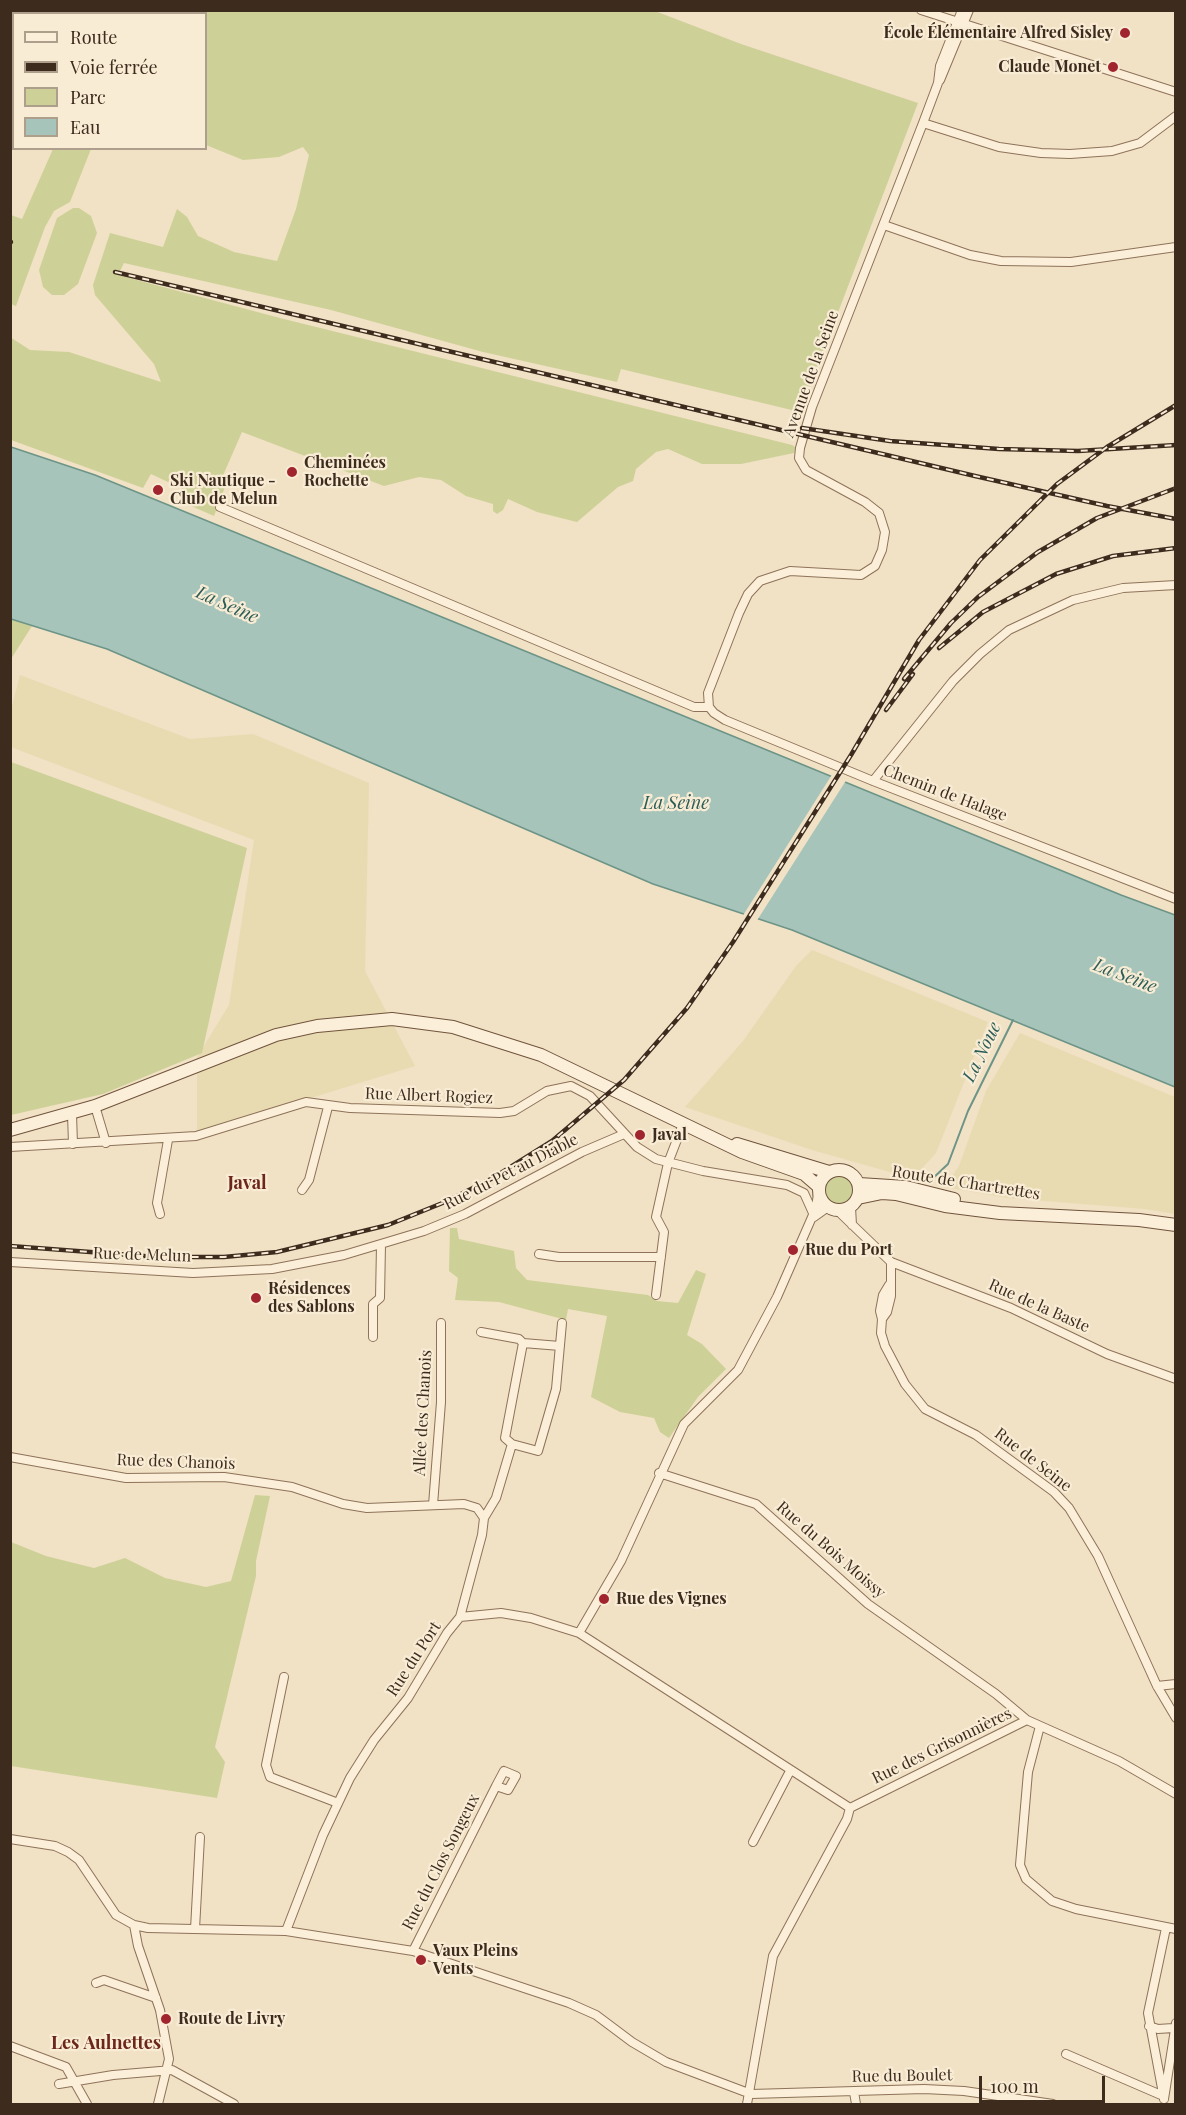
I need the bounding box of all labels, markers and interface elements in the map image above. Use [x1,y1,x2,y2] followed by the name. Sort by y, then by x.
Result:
[12,12,207,150] legend
[884,23,1113,43] place label: École Élémentaire Alfred Sisley
[70,25,117,49] text: Route
[1118,26,1132,40] marker: École Élémentaire Alfred Sisley
[70,55,158,79] text: Voie ferrée
[998,57,1101,77] place label: Claude Monet
[1106,60,1120,74] marker: Claude Monet
[70,85,106,109] text: Parc
[70,115,100,139] text: Eau
[779,308,843,440] street label: Avenue de la Seine
[304,453,386,491] place label: Cheminées Rochette
[285,465,299,479] marker: Cheminées Rochette
[170,471,278,509] place label: Ski Nautique - Club de Melun
[151,483,165,497] marker: Ski Nautique - Club de Melun
[193,582,261,628] water label: La Seine
[880,761,1010,825] street label: Chemin de Halage
[643,792,709,814] water label: La Seine
[1090,954,1160,998] water label: La Seine
[958,1019,1006,1085] water label: La Noue
[365,1084,493,1108] street label: Rue Albert Rogiez
[652,1125,687,1145] place label: Javal
[633,1128,647,1142] marker: Javal
[441,1130,581,1214] street label: Rue du Pet au Diable
[891,1162,1041,1204] street label: Route de Chartrettes
[227,1172,267,1194] district label: Javal
[805,1240,893,1260] place label: Rue du Port
[786,1243,800,1257] marker: Rue du Port
[93,1244,191,1266] street label: Rue de Melun
[986,1275,1092,1337] street label: Rue de la Baste
[268,1279,355,1317] place label: Résidences des Sablons
[249,1291,263,1305] marker: Résidences des Sablons
[410,1349,436,1477] street label: Allée des Chanois
[991,1424,1075,1496] street label: Rue de Seine
[116,1450,236,1474] street label: Rue des Chanois
[772,1497,890,1603] street label: Rue du Bois Moissy
[616,1589,727,1609] place label: Rue des Vignes
[597,1592,611,1606] marker: Rue des Vignes
[383,1618,445,1700] street label: Rue du Port
[869,1704,1015,1788] street label: Rue des Grisonnières
[398,1791,484,1933] street label: Rue du Clos Songeux
[433,1941,518,1979] place label: Vaux Pleins Vents
[414,1953,428,1967] marker: Vaux Pleins Vents
[178,2009,285,2029] place label: Route de Livry
[159,2012,173,2026] marker: Route de Livry
[51,2032,161,2054] district label: Les Aulnettes
[982,2064,1108,2102] scale bar
[852,2066,952,2086] street label: Rue du Boulet
[990,2074,1039,2098] text: 100 m

